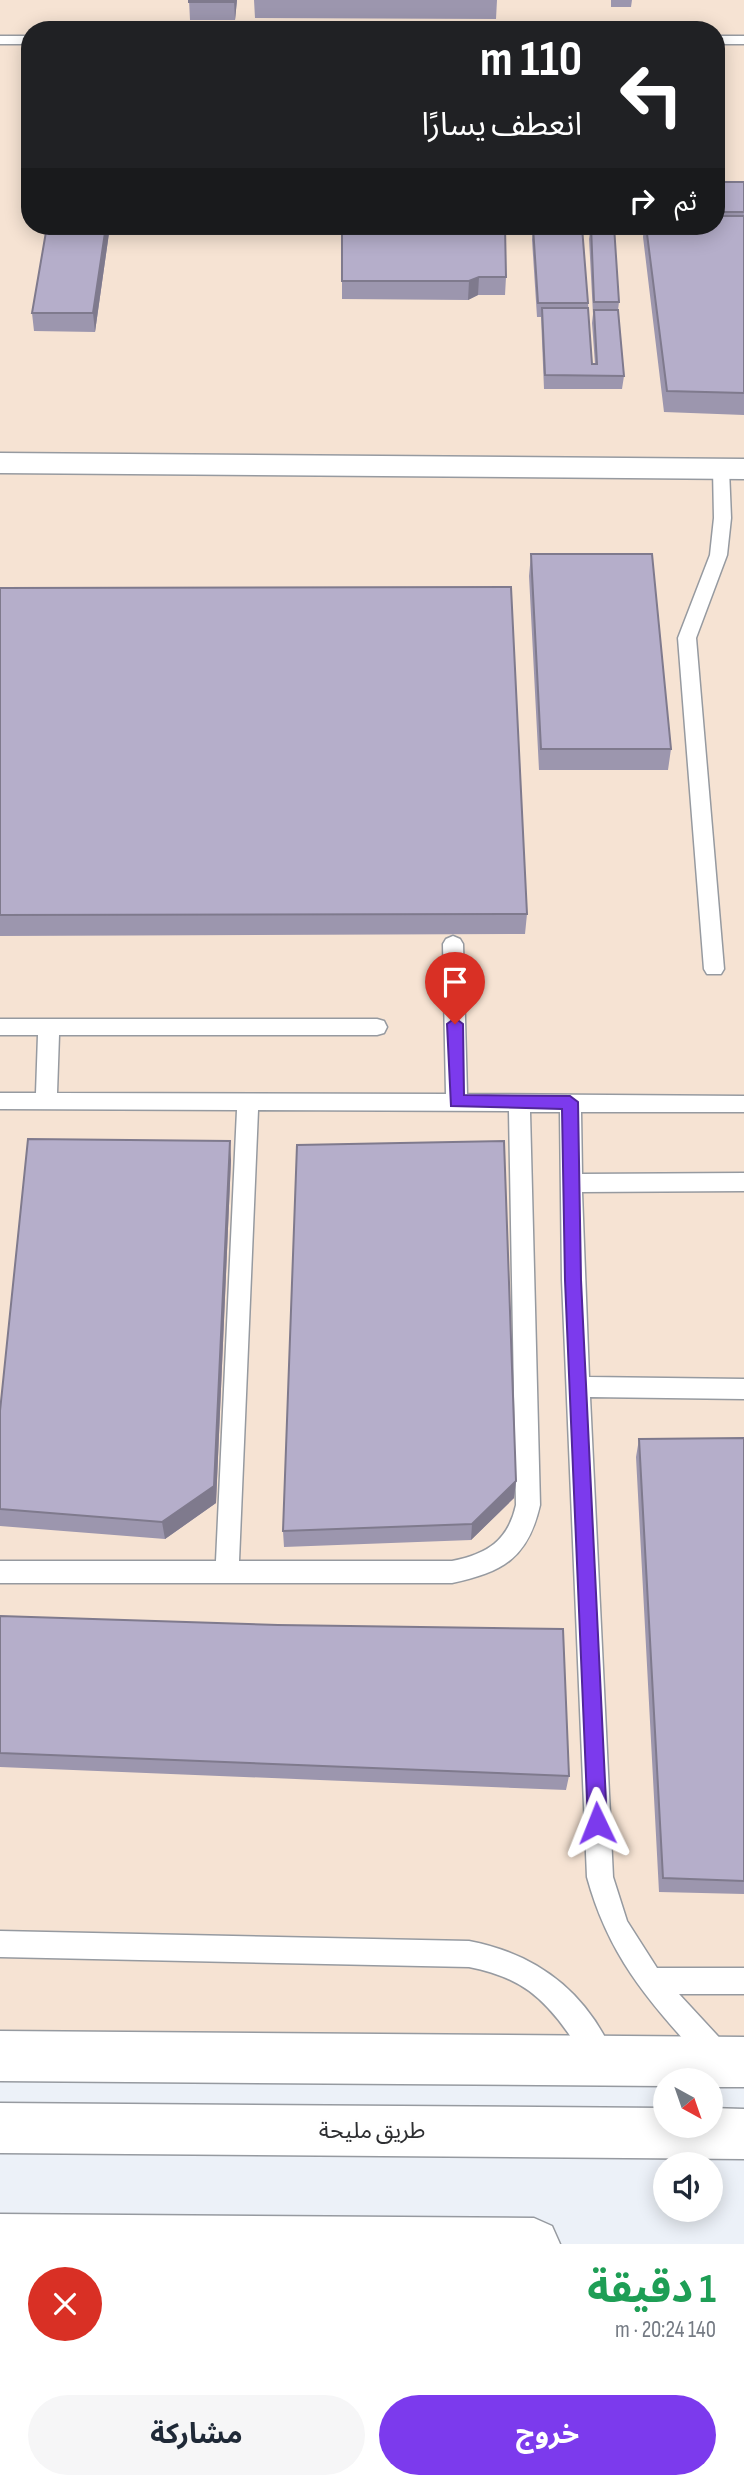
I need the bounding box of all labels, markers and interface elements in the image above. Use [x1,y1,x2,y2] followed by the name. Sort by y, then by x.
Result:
[480,31,582,90] text: 110 m
[606,49,697,140] icon: left
[422,106,582,145] text: انعطف يسارًا
[623,182,661,220] icon: right
[675,187,697,218] text: ثم
[425,952,485,1024] pin
[436,963,474,1001] icon: arrive
[560,1786,634,1860] position arrow
[653,2068,723,2138] north arrow
[653,2068,723,2222] map controls
[319,2117,425,2145] street label: طريق مليحة
[653,2152,723,2222] button: sound
[587,2264,716,2315] text: 1 دقيقة
[28,2267,102,2341] button: close
[615,2316,716,2344] text: 140 m · 20:24
[28,2395,365,2475] button: مشاركة
[379,2395,716,2475] button: خروج

